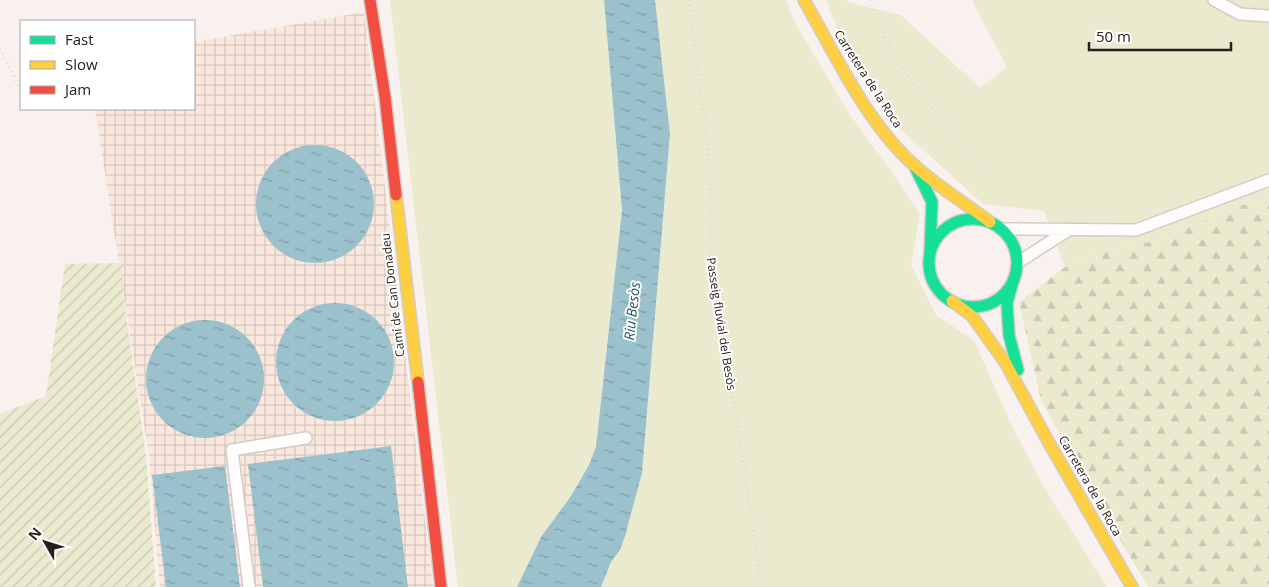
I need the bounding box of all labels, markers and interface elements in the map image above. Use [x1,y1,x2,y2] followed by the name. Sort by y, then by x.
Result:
[20,20,195,110] legend
[1089,20,1232,52] scale bar
[830,26,906,131] street label: Carretera de la Roca
[1096,26,1131,46] text: 50 m
[65,29,94,49] text: Fast
[65,54,98,74] text: Slow
[63,79,91,99] text: Jam
[376,232,409,358] street label: Camí de Can Donadeu
[703,256,740,392] street label: Passeig fluvial del Besòs
[619,281,644,341] water label: Riu Besòs
[1055,432,1126,539] street label: Carretera de la Roca
[20,517,70,567] north arrow
[24,523,45,544] text: N

